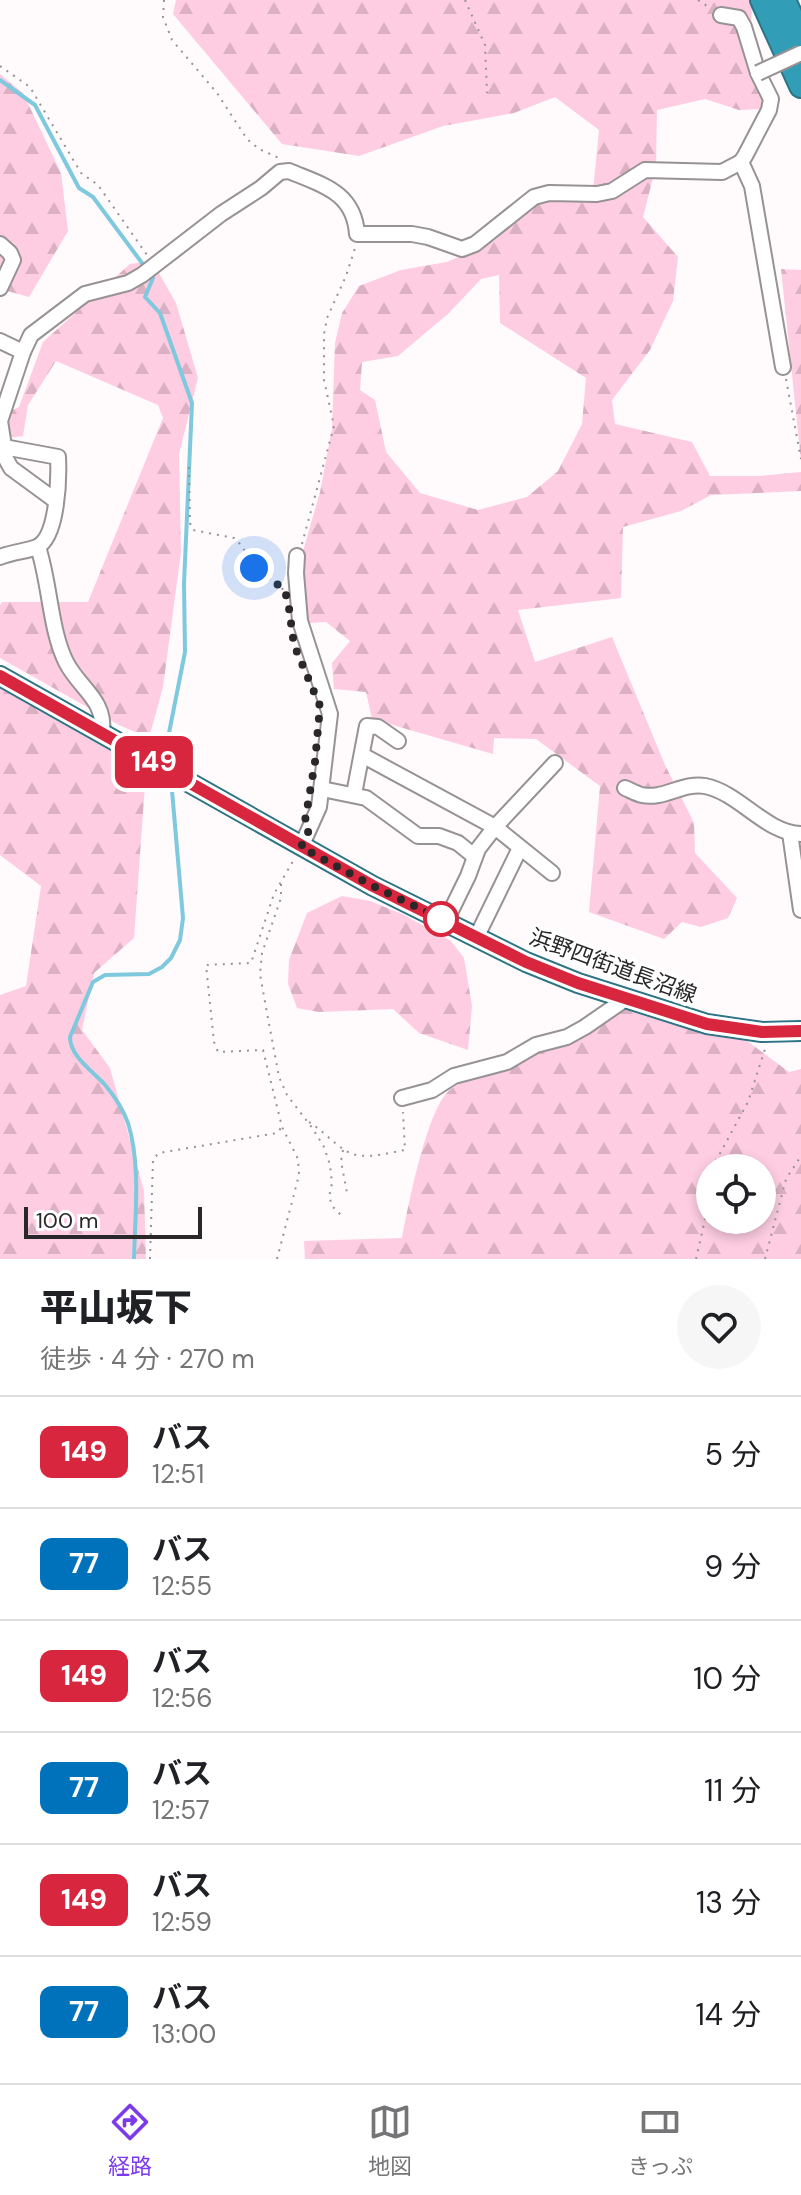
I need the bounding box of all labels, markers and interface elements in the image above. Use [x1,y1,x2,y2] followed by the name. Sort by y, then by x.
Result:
[234,548,274,588] your location
[108,736,200,788] line badge: 149
[131,743,177,780] text: 149
[424,902,458,936] unlabelled marker
[525,922,701,1010] street label: 浜野四街道長沼線
[696,1154,776,1234] map controls
[696,1154,776,1234] button: locate
[24,1203,202,1239] scale bar
[36,1206,98,1235] text: 100 m
[40,1283,192,1333] text: 平山坂下
[677,1285,761,1369] button: heart
[40,1342,255,1376] text: 徒歩 · 4 分 · 270 m
[152,1418,212,1457] text: バス
[61,1433,107,1470] text: 149
[705,1435,761,1474] text: 5 分
[152,1457,204,1491] text: 12:51
[152,1530,212,1569] text: バス
[69,1545,99,1582] text: 77
[704,1547,761,1586] text: 9 分
[152,1569,212,1603] text: 12:55
[152,1642,212,1681] text: バス
[61,1657,107,1694] text: 149
[693,1659,761,1698] text: 10 分
[152,1681,213,1715] text: 12:56
[152,1754,212,1793] text: バス
[69,1769,99,1806] text: 77
[704,1771,761,1810] text: 11 分
[152,1793,210,1827] text: 12:57
[152,1866,212,1905] text: バス
[61,1881,107,1918] text: 149
[696,1883,761,1922] text: 13 分
[152,1905,212,1939] text: 12:59
[152,1978,212,2017] text: バス
[69,1993,99,2030] text: 77
[695,1995,761,2034] text: 14 分
[152,2017,216,2051] text: 13:00
[108,2100,152,2181] tab: 経路
[368,2100,412,2181] tab: 地図
[628,2100,693,2181] tab: きっぷ

